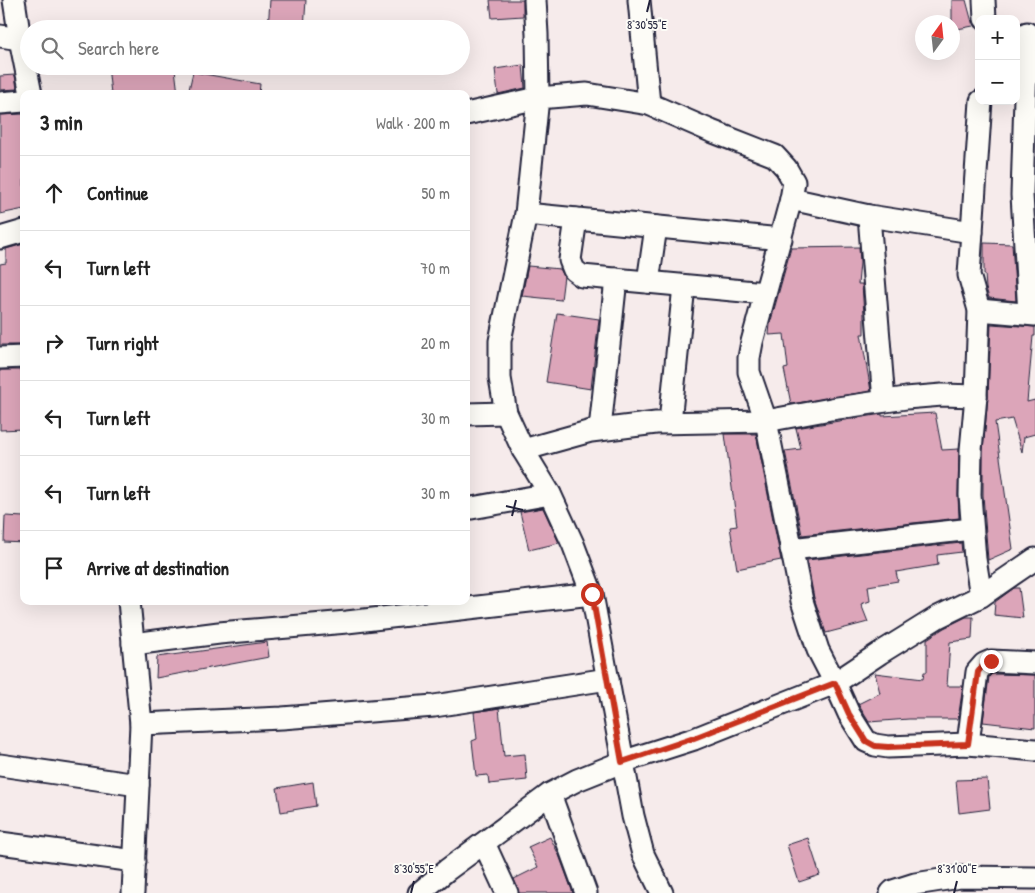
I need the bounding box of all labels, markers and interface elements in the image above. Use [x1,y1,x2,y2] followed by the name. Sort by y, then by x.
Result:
[915,15,960,60] north arrow
[975,15,1020,105] map controls
[975,15,1020,60] button: +
[627,16,668,33] text: 8°30'55"E
[20,20,470,75] search box
[38,34,66,62] icon: search
[78,35,159,61] text: Search here
[975,60,1020,105] button: −
[40,108,83,137] text: 3 min
[376,112,450,134] text: Walk · 200 m
[40,179,68,207] icon: ahead
[87,180,148,206] text: Continue
[422,182,450,204] text: 50 m
[40,254,68,282] icon: left
[87,255,150,281] text: Turn left
[420,257,450,279] text: 70 m
[40,329,68,357] icon: right
[87,330,158,356] text: Turn right
[421,332,450,354] text: 20 m
[40,404,68,432] icon: left
[87,405,150,431] text: Turn left
[421,407,450,429] text: 30 m
[40,479,68,507] icon: left
[87,480,150,506] text: Turn left
[421,482,450,504] text: 30 m
[40,554,68,582] icon: arrive
[87,555,229,581] text: Arrive at destination
[581,583,604,606] route start
[980,650,1003,673] route end
[394,860,435,877] text: 8°30'55"E
[937,860,977,877] text: 8°31'00"E

